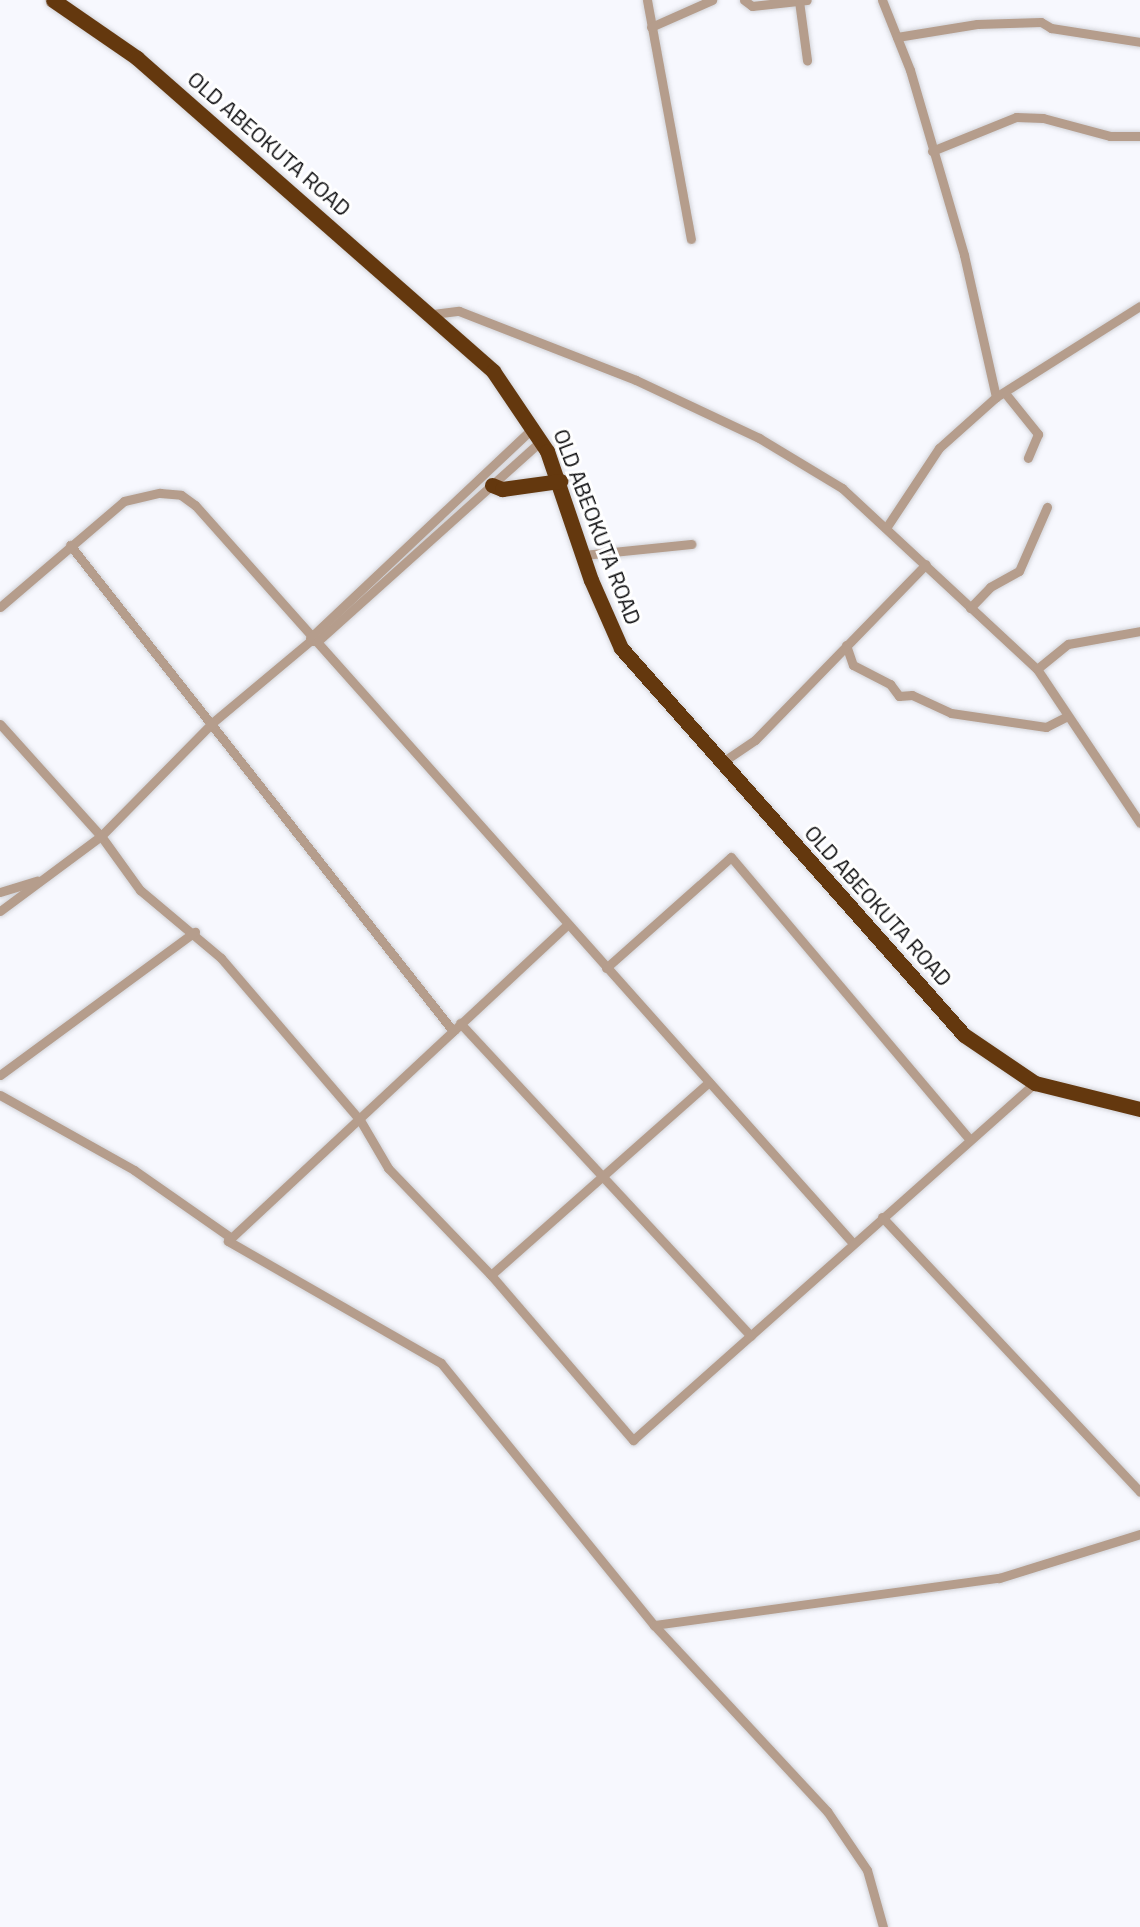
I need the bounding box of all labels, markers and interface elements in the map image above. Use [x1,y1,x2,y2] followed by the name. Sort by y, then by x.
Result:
[182,66,356,222] street label: OLD ABEOKUTA ROAD
[547,425,647,629] street label: OLD ABEOKUTA ROAD
[799,820,957,992] street label: OLD ABEOKUTA ROAD

